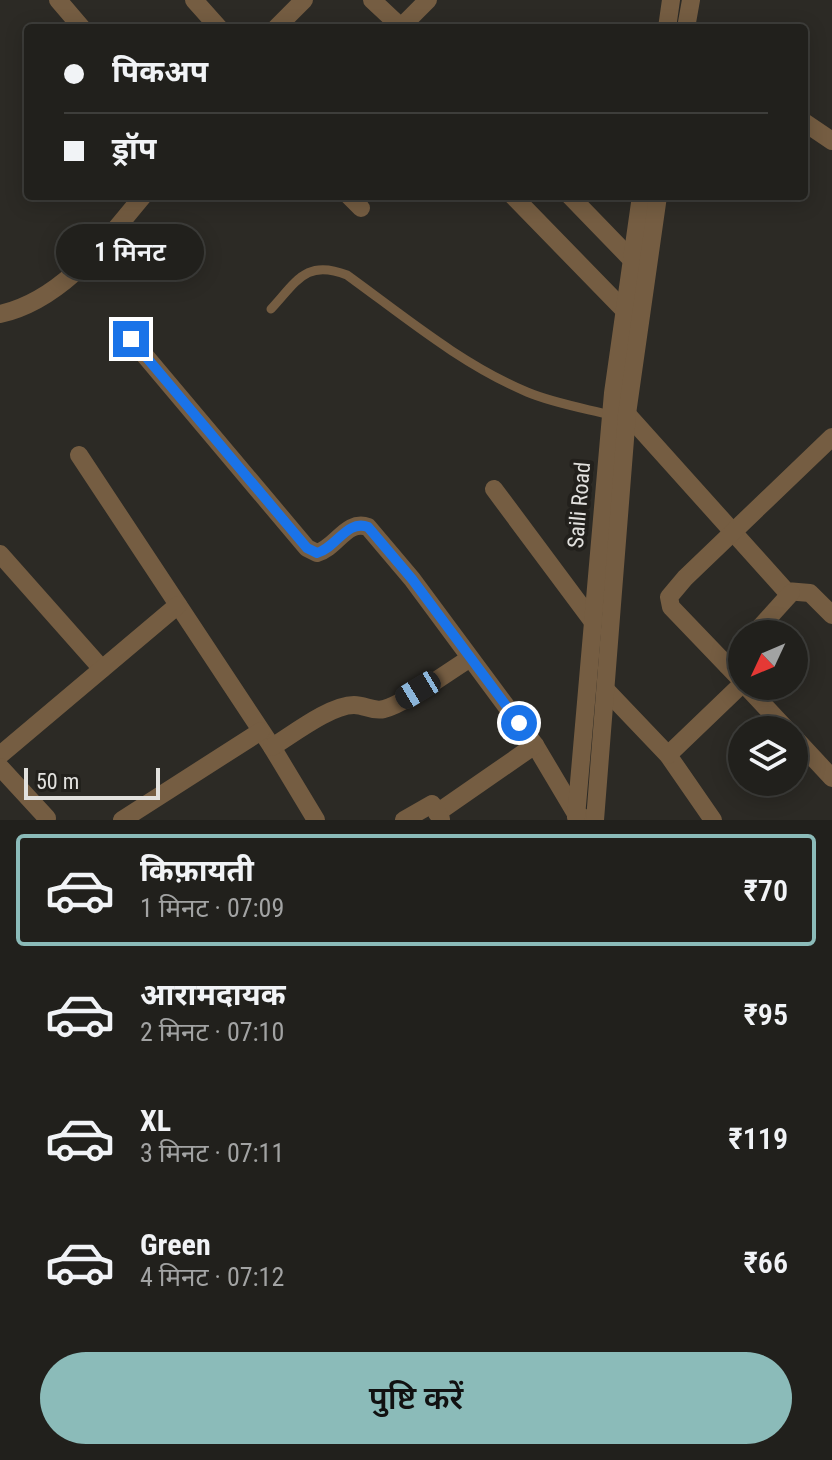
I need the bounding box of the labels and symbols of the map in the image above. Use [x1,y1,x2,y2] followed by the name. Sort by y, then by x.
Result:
[57,223,205,279] callout: 1 मिनट
[113,321,149,357] route end
[563,461,595,549] street label: Saili Road
[728,620,808,700] north arrow
[391,667,445,713] car
[501,705,537,741] route start
[24,764,160,800] scale bar

